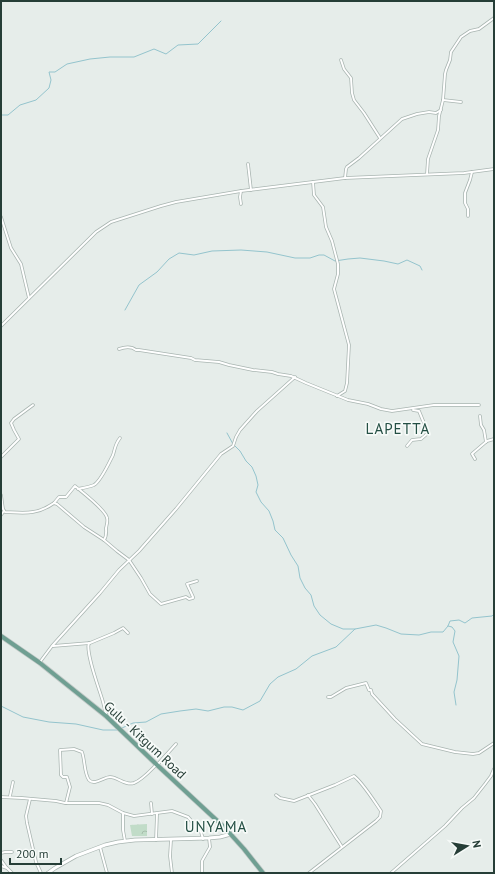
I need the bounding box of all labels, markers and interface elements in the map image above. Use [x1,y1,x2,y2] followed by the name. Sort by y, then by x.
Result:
[366,419,430,438] district label: LAPETTA
[100,697,190,783] street label: Gulu - Kitgum Road
[185,817,247,836] district label: UNYAMA
[447,826,487,866] north arrow
[469,839,484,849] text: N
[10,840,61,866] scale bar
[16,846,49,861] text: 200 m

